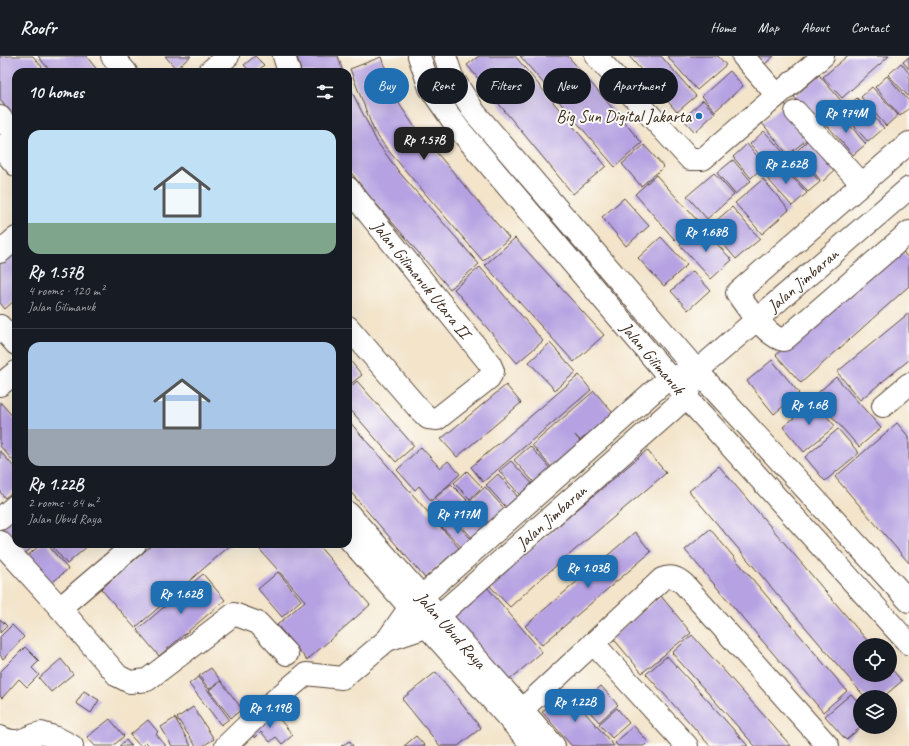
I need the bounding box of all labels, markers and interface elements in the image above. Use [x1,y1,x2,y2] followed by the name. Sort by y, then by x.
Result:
[20,16,56,40] text: Roofr
[710,19,736,36] text: Home
[758,19,779,36] text: Map
[801,19,829,36] text: About
[851,19,889,36] text: Contact
[364,68,409,104] chip: Buy
[417,68,468,104] chip: Rent
[476,68,535,104] chip: Filters
[543,68,591,104] chip: New
[599,68,678,104] chip: Apartment
[314,81,336,103] icon: filters
[28,82,84,103] text: 10 homes
[809,100,883,134] pin: Rp 974M
[825,105,867,121] text: Rp 974M
[556,106,692,127] place label: Big Sun Digital Jakarta
[694,111,704,121] marker: Big Sun Digital Jakarta
[383,127,465,161] pin: Rp 1.57B
[403,132,445,148] text: Rp 1.57B
[745,151,827,185] pin: Rp 2.62B
[146,156,218,228] icon: home
[765,156,807,172] text: Rp 2.62B
[367,215,477,345] street label: Jalan Gilimanuk Utara II
[665,219,747,253] pin: Rp 1.68B
[685,224,727,240] text: Rp 1.68B
[762,243,843,317] street label: Jalan Jimbaran
[28,262,83,283] text: Rp 1.57B
[28,283,104,299] text: 4 rooms · 120 m²
[28,299,95,315] text: Jalan Gilimanuk
[616,317,691,400] street label: Jalan Gilimanuk
[146,368,218,440] icon: home
[772,392,846,426] pin: Rp 1.6B
[791,397,827,413] text: Rp 1.6B
[28,474,83,495] text: Rp 1.22B
[511,479,592,554] street label: Jalan Jimbaran
[28,495,98,511] text: 2 rooms · 64 m²
[421,501,495,535] pin: Rp 717M
[437,506,479,522] text: Rp 717M
[28,511,101,527] text: Jalan Ubud Raya
[547,555,629,589] pin: Rp 1.03B
[567,560,609,576] text: Rp 1.03B
[140,581,222,615] pin: Rp 1.62B
[160,586,202,602] text: Rp 1.62B
[411,586,492,674] street label: Jalan Ubud Raya
[853,638,897,734] map controls
[853,638,897,682] button: locate
[534,689,616,723] pin: Rp 1.22B
[853,690,897,734] button: layers
[554,694,596,710] text: Rp 1.22B
[229,695,311,729] pin: Rp 1.19B
[249,700,291,716] text: Rp 1.19B

